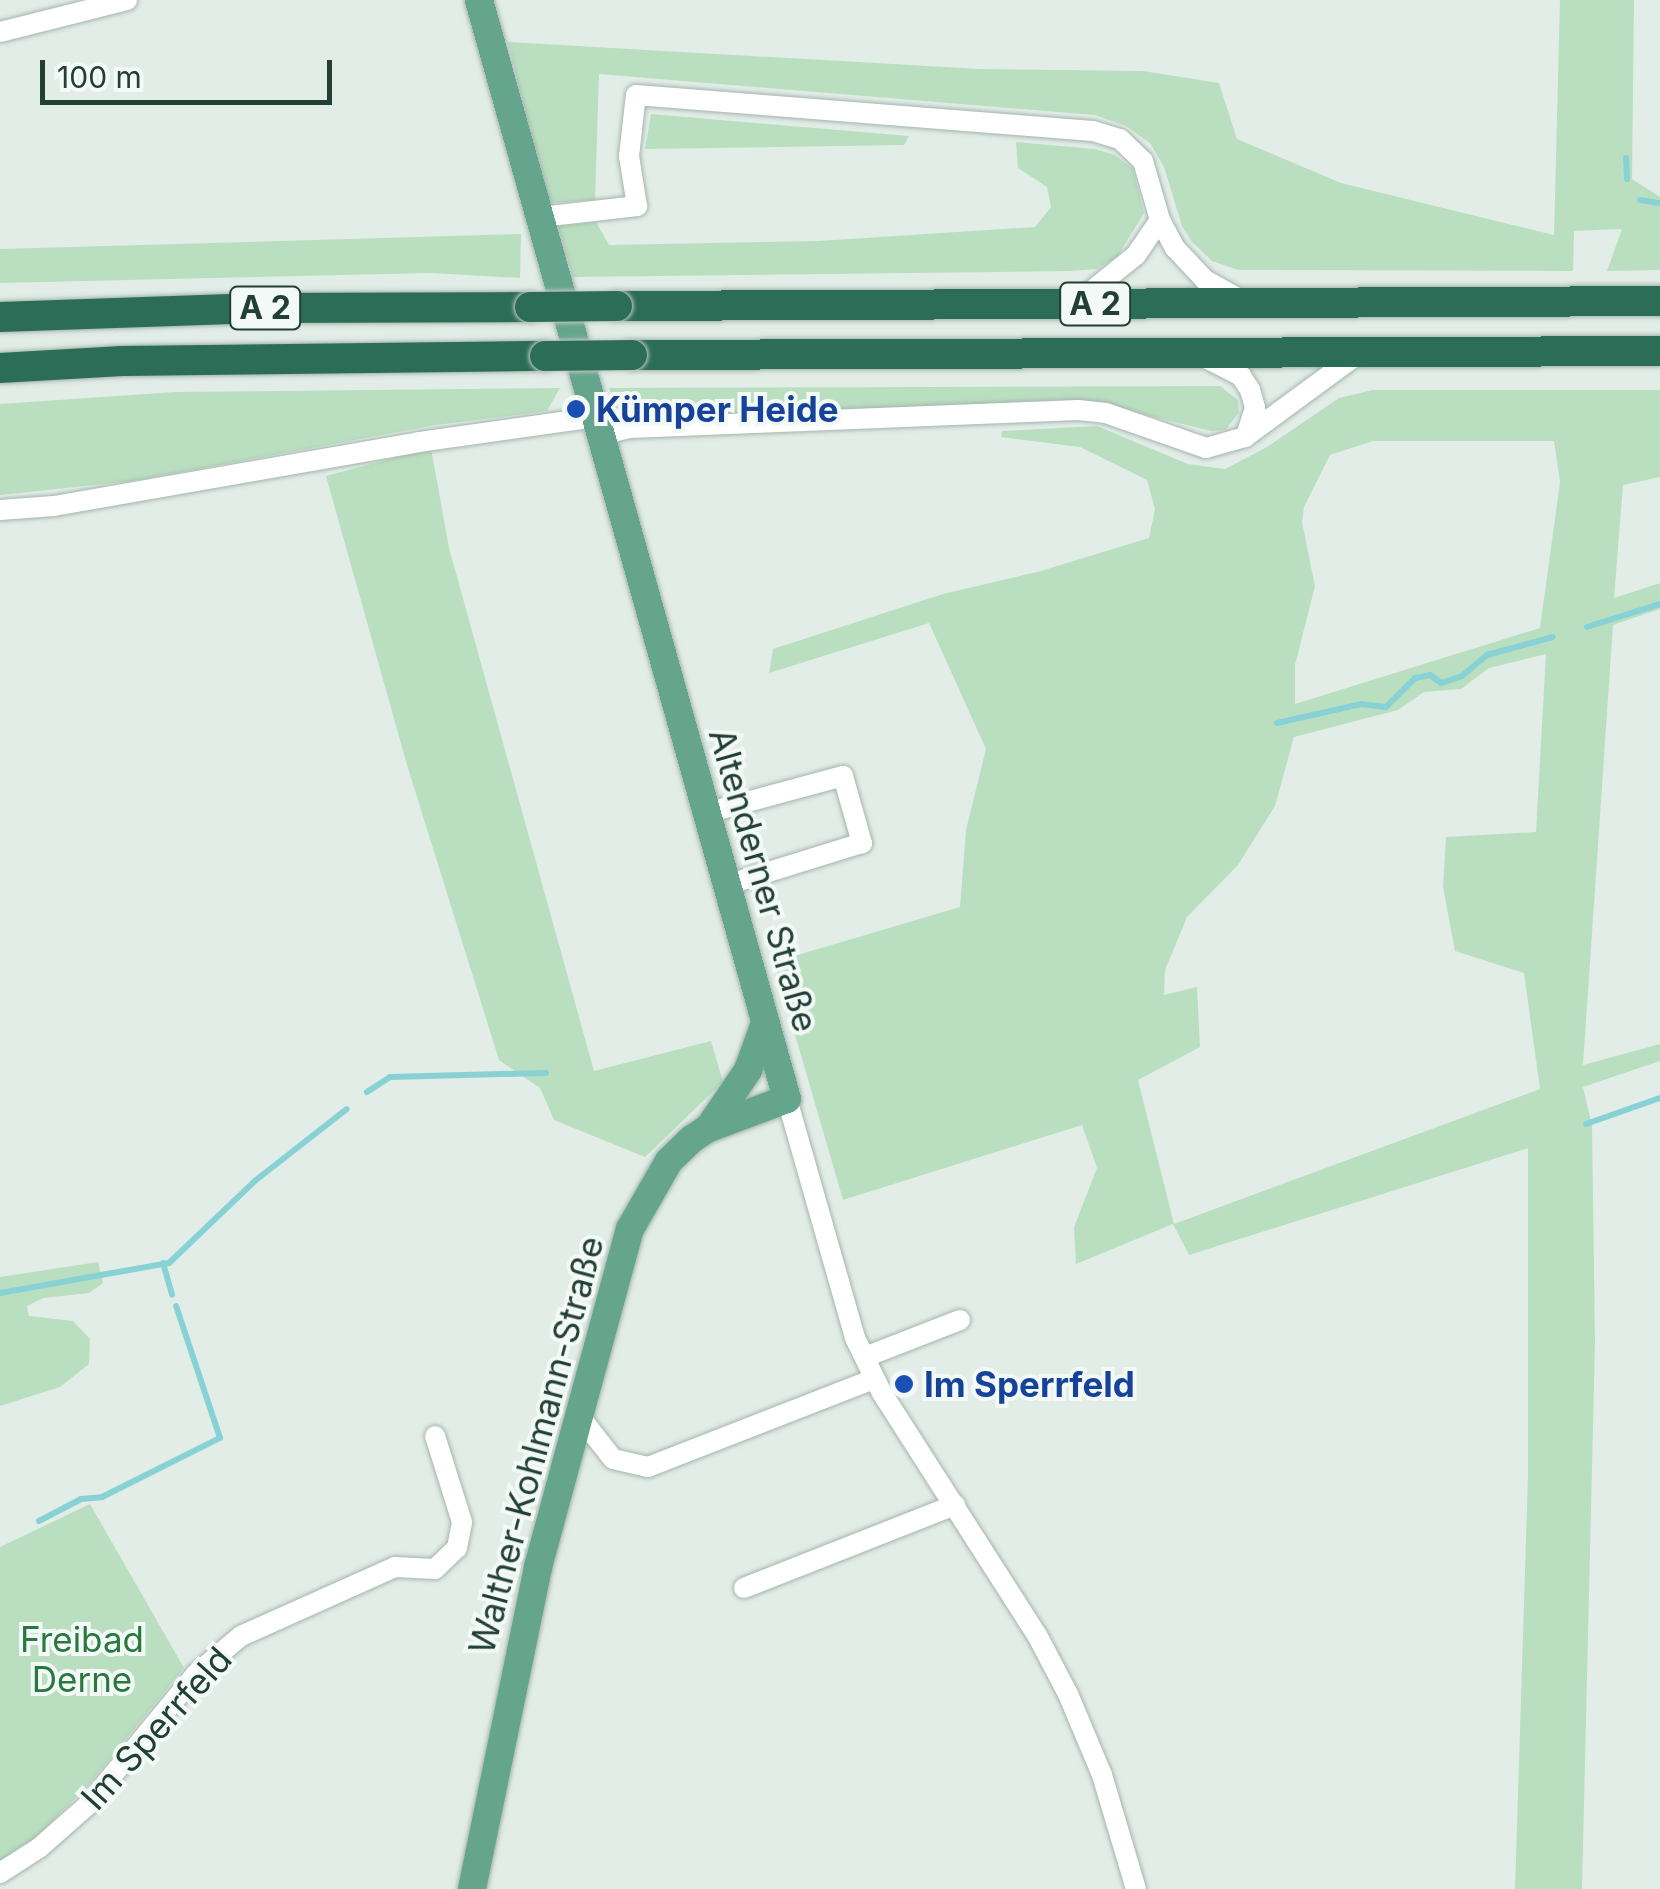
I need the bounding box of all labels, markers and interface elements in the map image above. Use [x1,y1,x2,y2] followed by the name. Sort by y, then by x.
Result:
[45,40,338,102] scale bar
[57,59,142,95] text: 100 m
[1058,277,1132,331] road number: A 2
[228,281,302,335] road number: A 2
[596,388,839,430] place label: Kümper Heide
[565,398,587,420] marker: Kümper Heide
[701,723,827,1037] street label: Altenderner Straße
[460,1232,612,1658] street label: Walther-Kohlmann-Straße
[924,1363,1135,1405] place label: Im Sperrfeld
[893,1373,915,1395] marker: Im Sperrfeld
[20,1618,144,1700] park label: Freibad Derne
[72,1638,240,1818] street label: Im Sperrfeld

